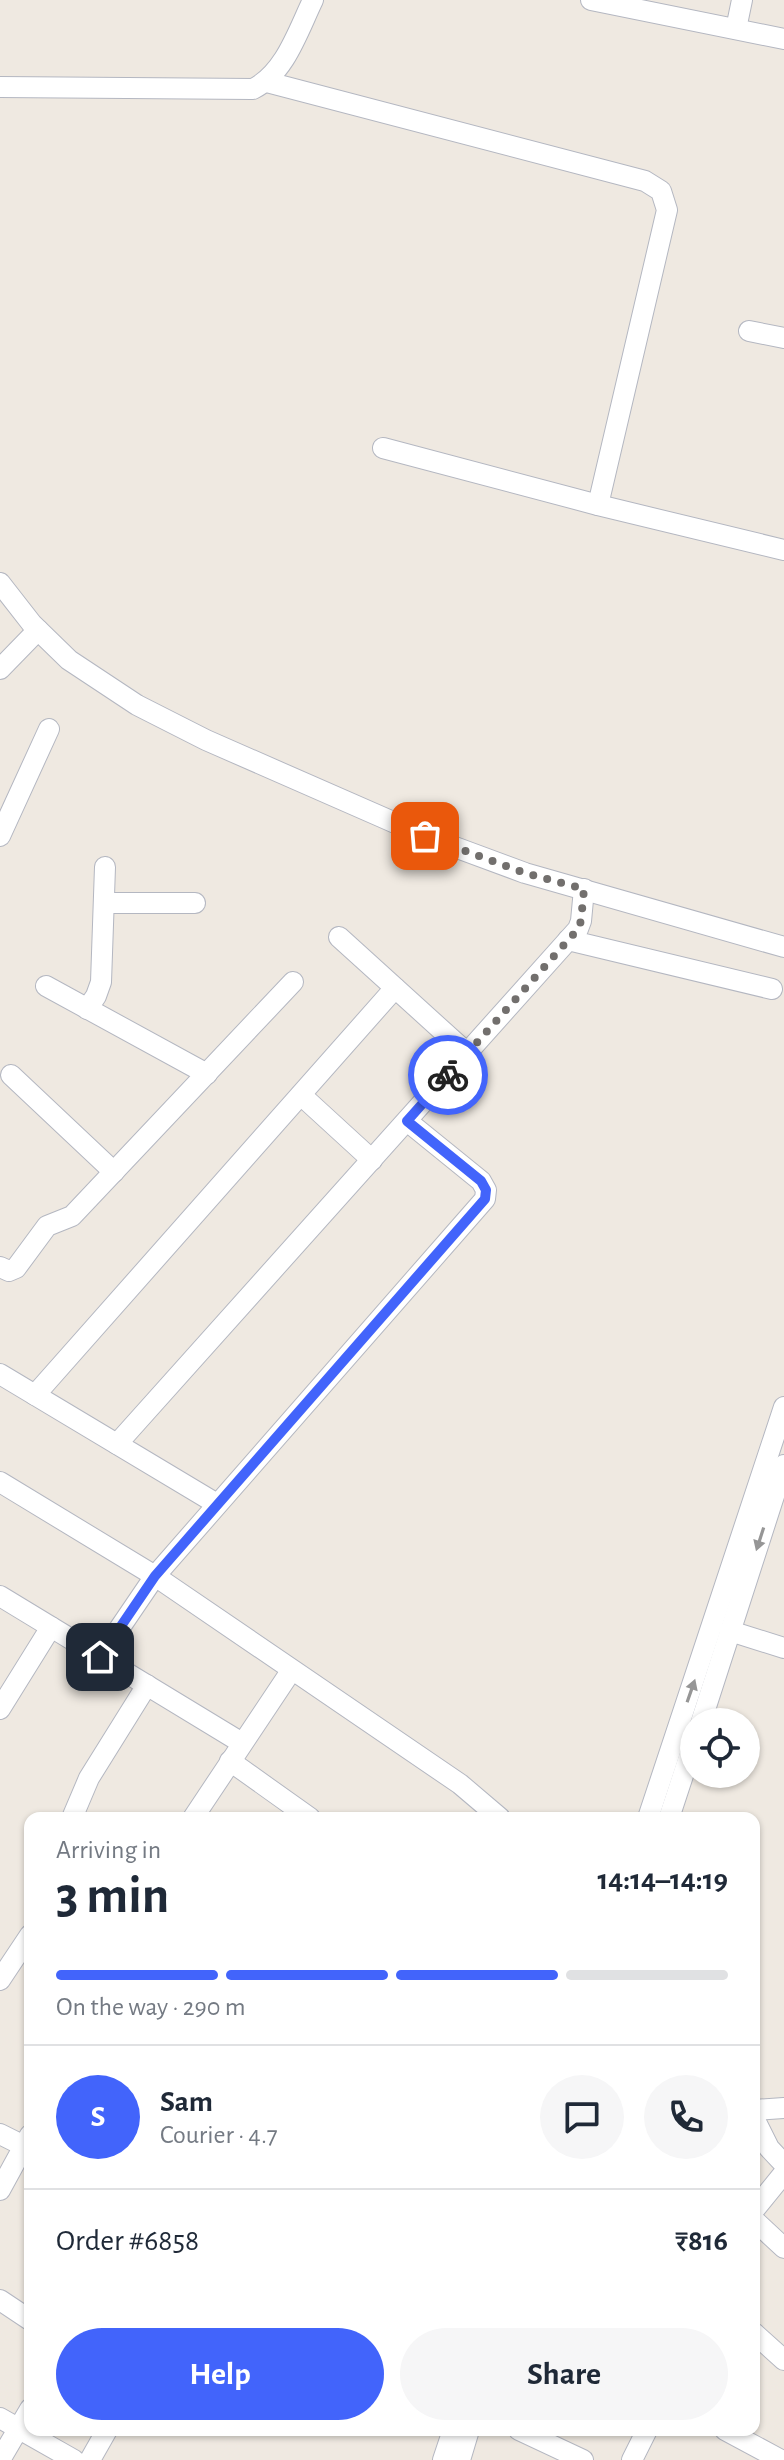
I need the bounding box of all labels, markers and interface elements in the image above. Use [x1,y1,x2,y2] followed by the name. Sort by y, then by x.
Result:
[391,802,459,870] pin
[403,814,447,858] icon: bag
[408,1035,488,1115] courier
[426,1053,470,1097] icon: bike
[753,1527,766,1551] one-way arrow
[66,1623,134,1691] pin
[78,1635,122,1679] icon: home
[685,1679,697,1703] one-way arrow
[680,1708,760,1788] map controls
[680,1708,760,1788] button: locate
[56,1837,161,1863] text: Arriving in
[597,1865,728,1895] text: 14:14–14:19
[56,1870,169,1922] text: 3 min
[56,1994,246,2020] text: On the way · 290 m
[540,2075,624,2159] button: chat
[644,2075,728,2159] button: phone
[160,2087,213,2117] text: Sam
[91,2102,105,2132] text: S
[160,2122,278,2148] text: Courier · 4.7
[56,2226,199,2256] text: Order #6858
[675,2226,728,2256] text: ₹816
[56,2328,384,2420] button: Help
[400,2328,728,2420] button: Share

